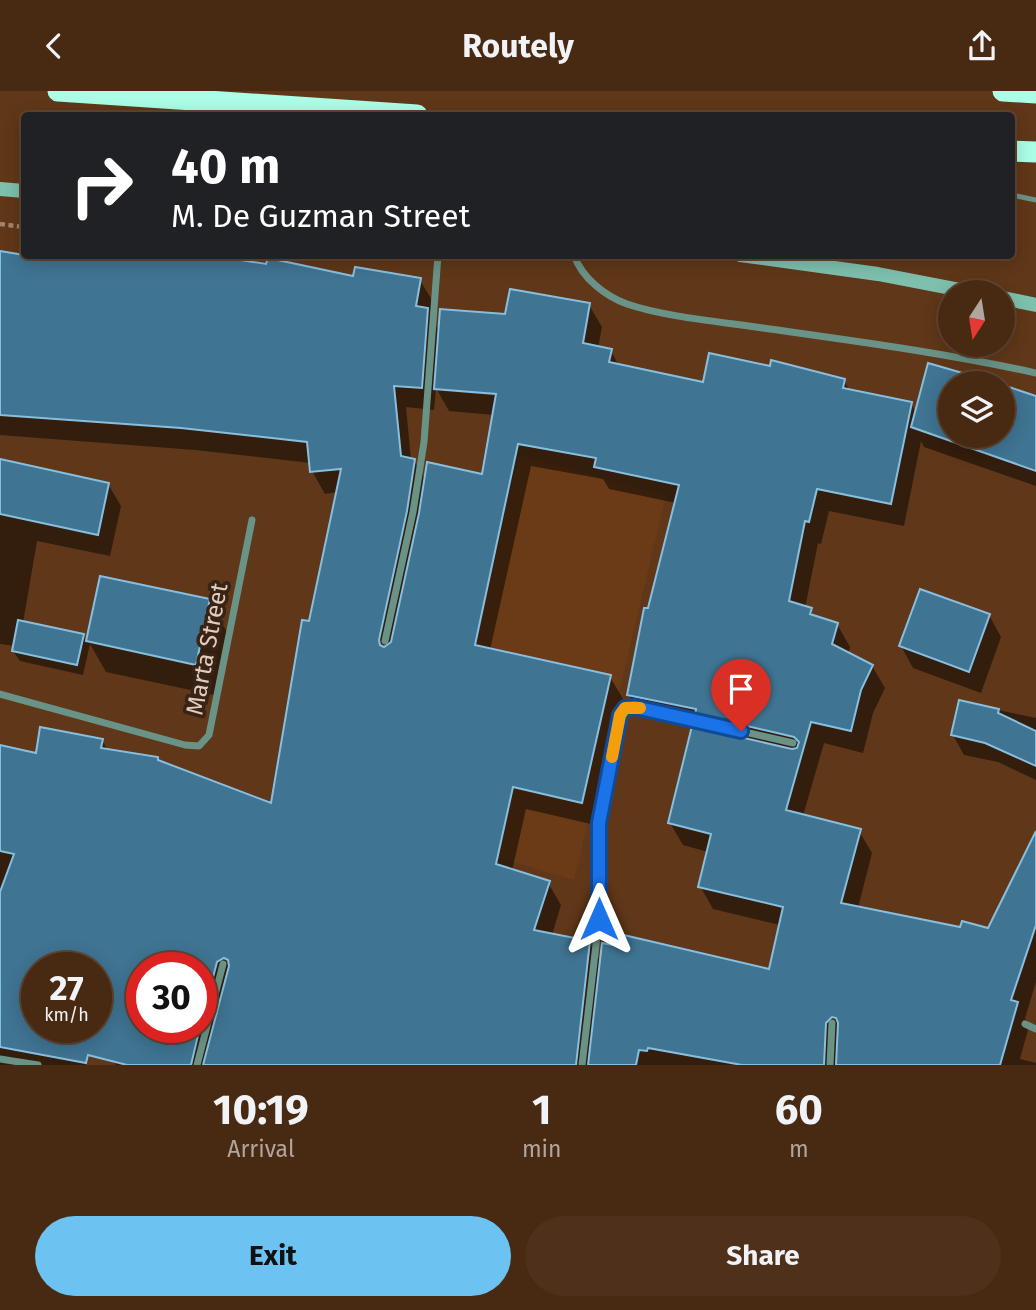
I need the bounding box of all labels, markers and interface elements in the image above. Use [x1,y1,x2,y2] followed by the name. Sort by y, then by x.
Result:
[35,27,73,65] icon: back
[462,27,574,65] text: Routely
[963,27,1001,65] icon: share
[171,137,280,196] text: 40 m
[56,140,147,231] icon: right
[171,197,470,235] text: M. De Guzman Street
[938,280,1015,357] north arrow
[938,280,1015,448] map controls
[938,371,1015,448] button: layers
[180,580,234,717] street label: Marta Street
[711,659,771,731] pin
[722,670,760,708] icon: arrive
[562,882,636,956] position arrow
[126,952,217,1043] speed limit sign: 30
[49,967,84,1009] text: 27
[44,1004,89,1026] text: km/h
[213,1085,309,1135] text: 10:19
[532,1085,551,1135] text: 1
[775,1085,823,1135] text: 60
[227,1135,295,1163] text: Arrival
[522,1135,562,1163] text: min
[789,1135,809,1163] text: m
[35,1216,511,1296] button: Exit
[525,1216,1001,1296] button: Share

